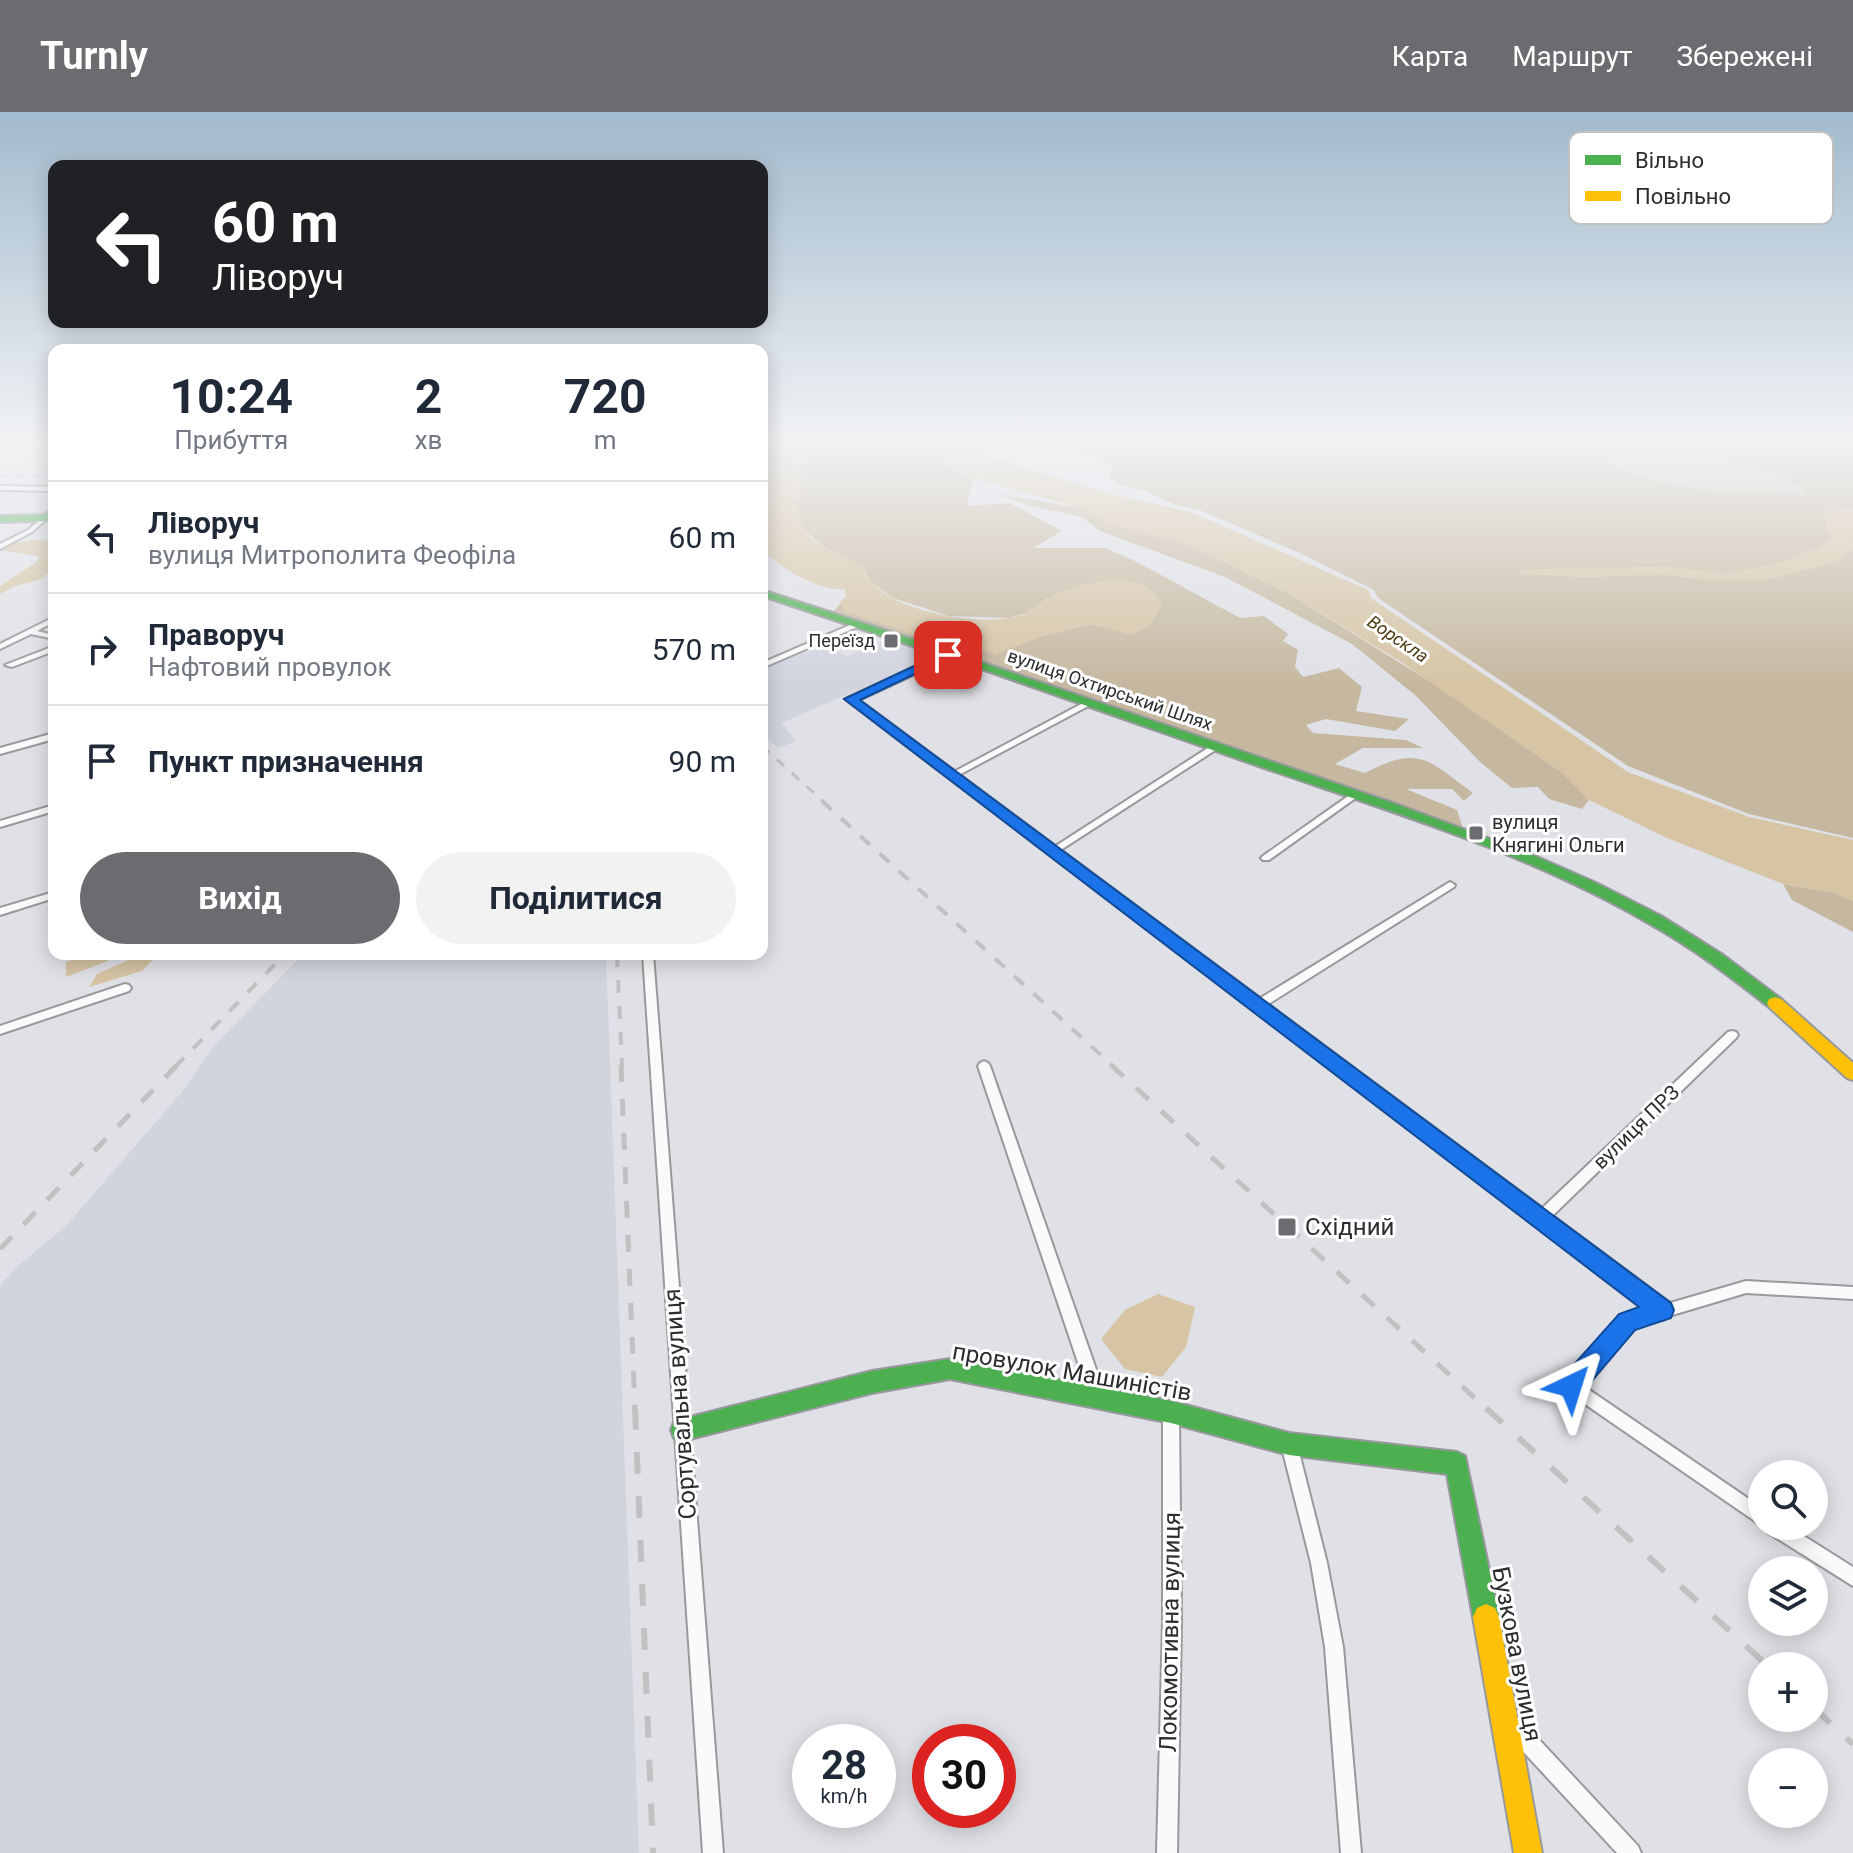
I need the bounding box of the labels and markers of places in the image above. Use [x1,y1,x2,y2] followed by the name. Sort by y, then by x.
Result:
[914,621,982,689] pin
[809,630,875,651] place label: Переїзд
[882,632,900,650] marker: Переїзд
[1492,810,1625,857] place label: вулиця Княгині Ольги
[1467,824,1485,842] marker: вулиця Княгині Ольги
[1305,1213,1394,1241] place label: Східний
[1276,1216,1298,1238] marker: Східний

